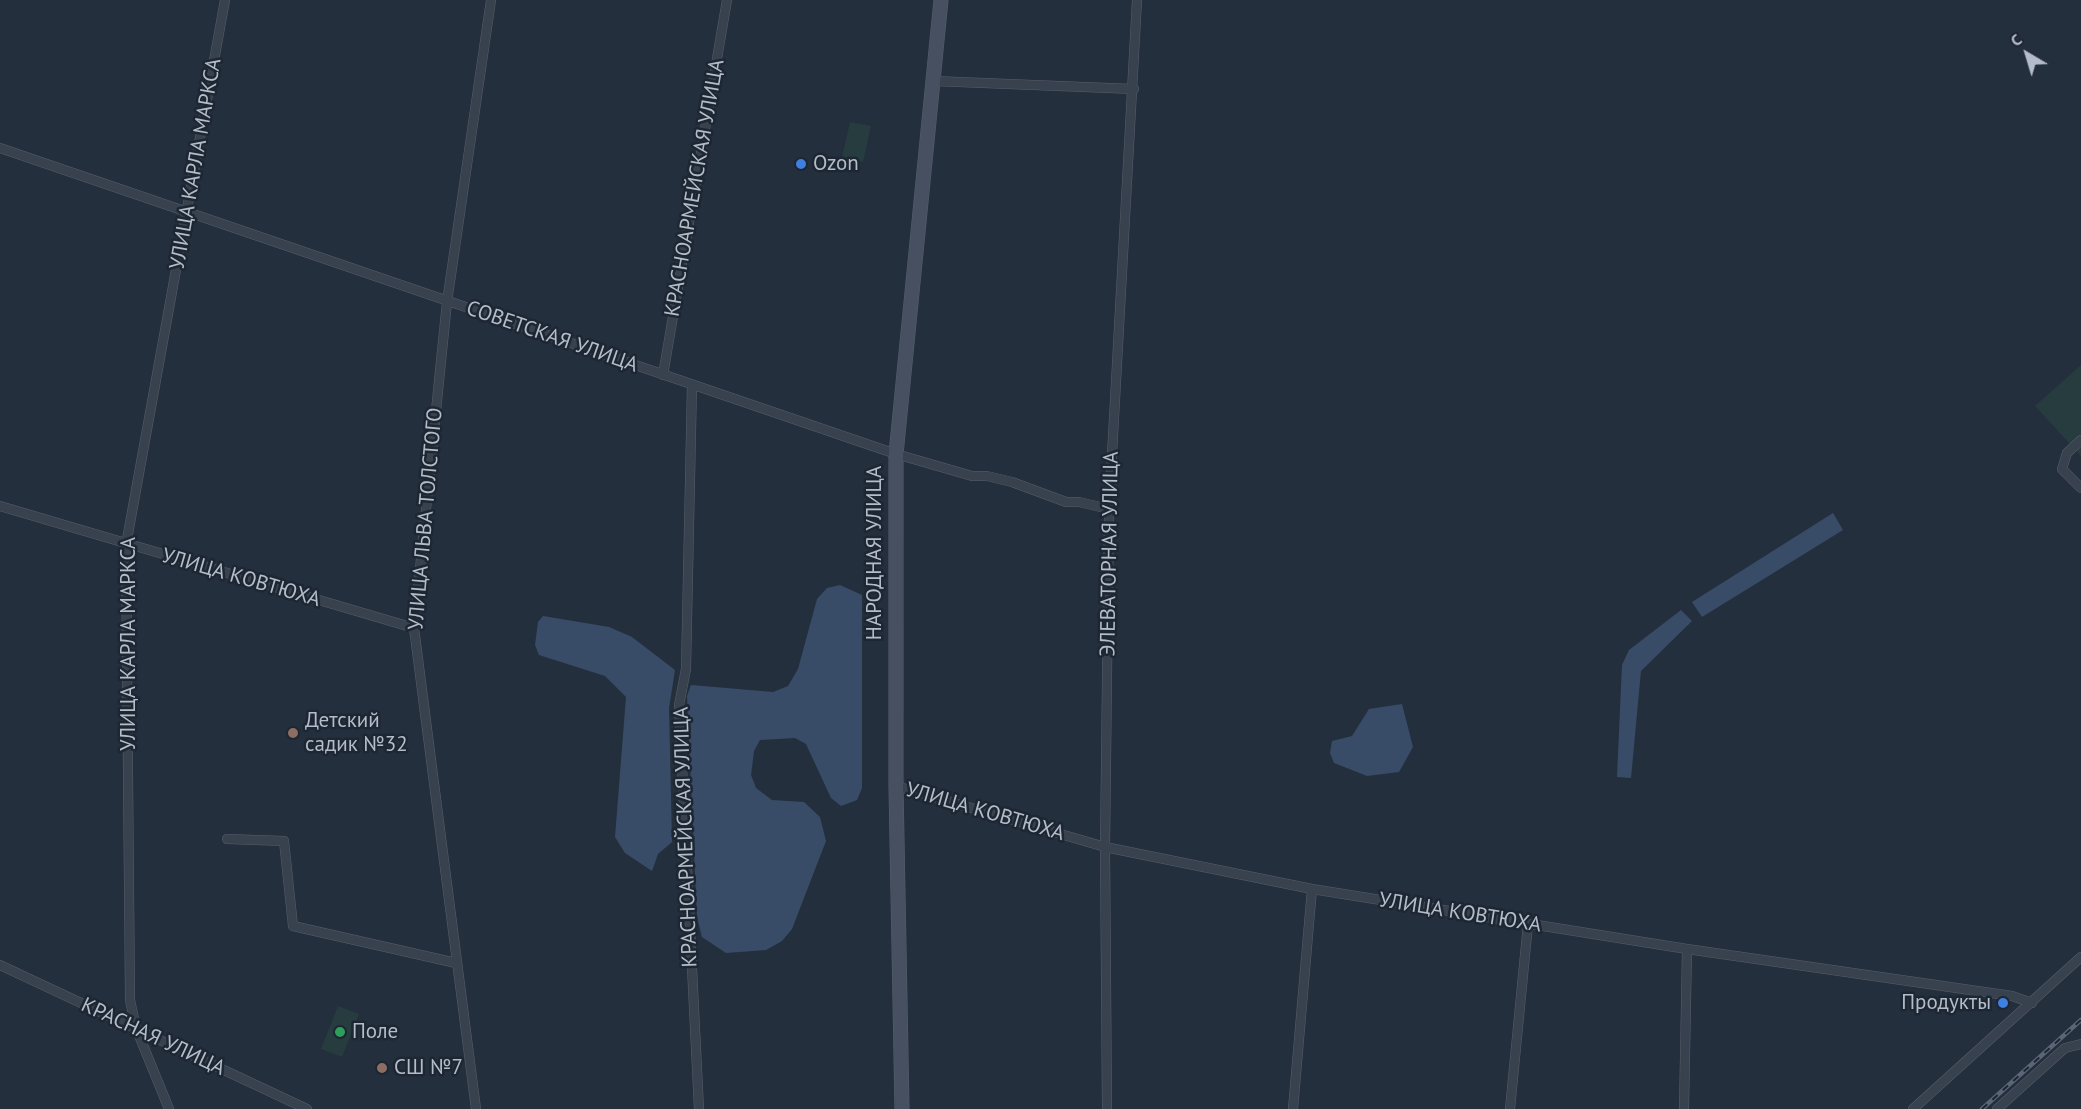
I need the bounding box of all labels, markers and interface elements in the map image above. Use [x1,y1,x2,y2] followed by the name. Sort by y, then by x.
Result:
[1997,24,2057,84] north arrow
[2006,29,2026,50] text: С
[165,56,227,272] street label: УЛИЦА КАРЛА МАРКСА
[660,57,730,319] street label: КРАСНОАРМЕЙСКАЯ УЛИЦА
[813,151,859,177] place label: Ozon
[794,157,808,171] marker: Ozon
[463,296,641,378] street label: СОВЕТСКАЯ УЛИЦА
[404,407,448,631] street label: УЛИЦА ЛЬВА ТОЛСТОГО
[1096,451,1124,657] street label: ЭЛЕВАТОРНАЯ УЛИЦА
[862,466,888,640] street label: НАРОДНАЯ УЛИЦА
[116,537,142,751] street label: УЛИЦА КАРЛА МАРКСА
[159,543,323,613] street label: УЛИЦА КОВТЮХА
[669,706,703,968] street label: КРАСНОАРМЕЙСКАЯ УЛИЦА
[305,708,408,758] place label: Детский садик №32
[286,726,300,740] marker: Детский садик №32
[903,777,1067,847] street label: УЛИЦА КОВТЮХА
[1377,888,1543,938] street label: УЛИЦА КОВТЮХА
[1901,990,1991,1016] place label: Продукты
[77,993,229,1081] street label: КРАСНАЯ УЛИЦА
[1996,996,2010,1010] marker: Продукты
[352,1019,398,1045] place label: Поле
[333,1025,347,1039] marker: Поле
[394,1055,463,1081] place label: СШ №7
[375,1061,389,1075] marker: СШ №7

